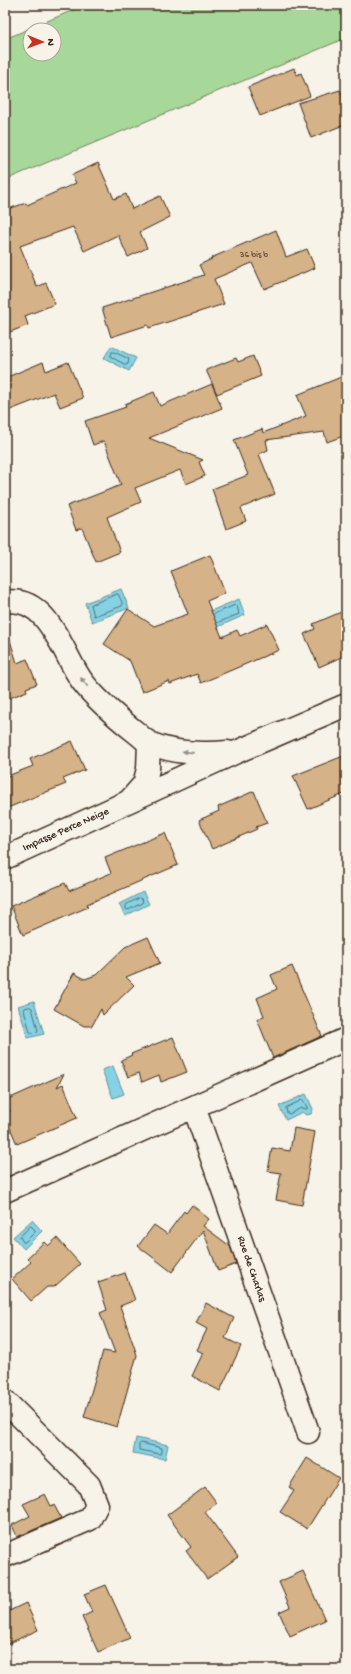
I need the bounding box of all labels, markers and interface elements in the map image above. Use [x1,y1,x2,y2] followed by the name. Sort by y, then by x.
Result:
[22,22,62,62] north arrow
[44,38,56,46] text: N
[239,250,268,261] house number: 36 bis b
[79,676,88,687] one-way arrow
[182,749,194,756] one-way arrow
[21,805,111,854] street label: Impasse Perce Neige
[234,1235,268,1304] street label: Rue de Charlas

